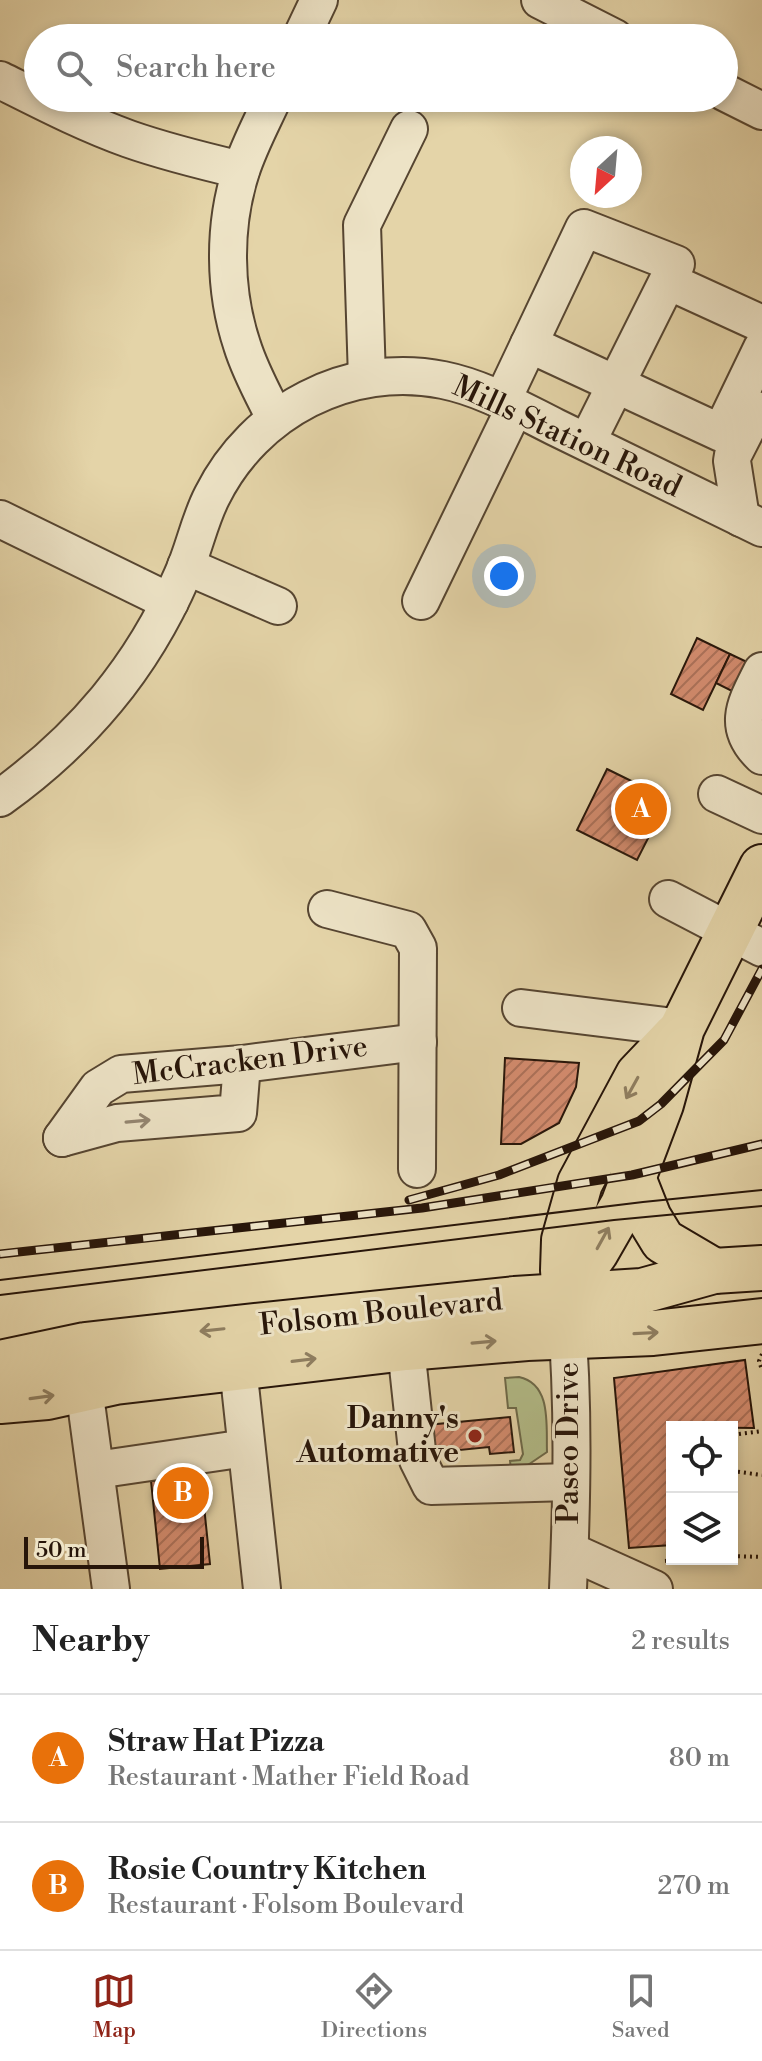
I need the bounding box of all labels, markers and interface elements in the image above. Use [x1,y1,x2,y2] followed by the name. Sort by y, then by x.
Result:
[24,24,738,112] search box
[52,46,96,90] icon: search
[116,49,276,87] text: Search here
[570,136,642,208] north arrow
[447,367,687,507] street label: Mills Station Road
[484,556,524,596] your location
[615,779,667,839] pin: A
[130,1028,370,1094] street label: McCracken Drive
[623,1075,639,1099] one-way arrow
[124,1114,151,1129] one-way arrow
[596,1227,611,1251] one-way arrow
[257,1281,505,1345] street label: Folsom Boulevard
[199,1323,226,1338] one-way arrow
[632,1325,659,1340] one-way arrow
[470,1334,497,1349] one-way arrow
[290,1352,317,1367] one-way arrow
[550,1362,588,1524] street label: Paseo Drive
[29,1389,54,1404] one-way arrow
[295,1400,459,1472] place label: Danny's Automative
[666,1421,738,1565] map controls
[666,1421,738,1493] button: locate
[466,1427,484,1445] marker: Danny's Automative
[157,1463,209,1523] pin: B
[666,1493,738,1565] button: layers
[24,1533,204,1569] scale bar
[36,1537,87,1564] text: 50 m
[32,1620,150,1662] text: Nearby
[631,1625,730,1657] text: 2 results
[108,1723,325,1761] text: Straw Hat Pizza
[49,1742,67,1774] text: A
[669,1742,730,1774] text: 80 m
[108,1761,470,1793] text: Restaurant · Mather Field Road
[108,1851,426,1889] text: Rosie Country Kitchen
[48,1870,68,1902] text: B
[657,1870,730,1902] text: 270 m
[108,1889,464,1921] text: Restaurant · Folsom Boulevard
[92,1969,136,2044] tab: Map
[321,1969,427,2044] tab: Directions
[612,1969,670,2044] tab: Saved

